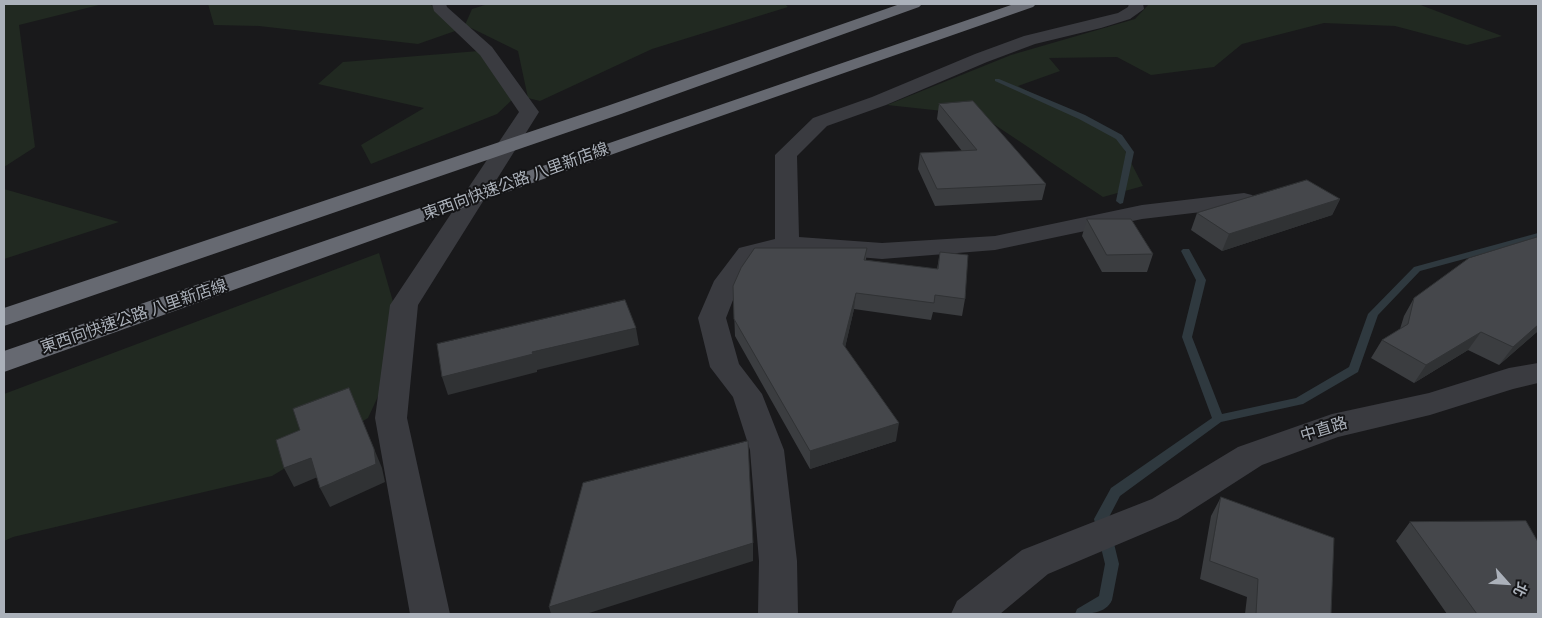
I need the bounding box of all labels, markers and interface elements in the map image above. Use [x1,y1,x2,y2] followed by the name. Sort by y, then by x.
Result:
[421,139,611,225] street label: 東西向快速公路 八里新店線
[38,276,230,358] street label: 東西向快速公路 八里新店線
[1298,414,1350,446] street label: 中直路
[1482,558,1532,608] north arrow
[1509,579,1532,600] text: 北

